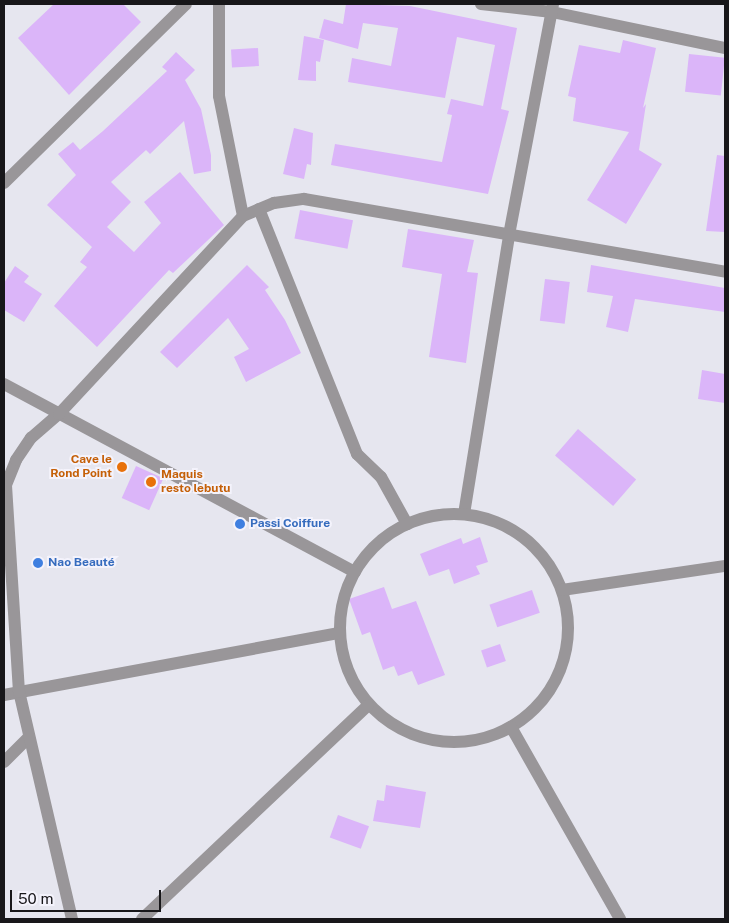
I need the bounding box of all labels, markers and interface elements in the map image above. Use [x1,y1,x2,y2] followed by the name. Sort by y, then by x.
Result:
[50,453,112,481] place label: Cave le Rond Point
[116,461,128,473] marker: Cave le Rond Point
[161,468,231,496] place label: Maquis resto lebutu
[145,476,157,488] marker: Maquis resto lebutu
[250,517,330,531] place label: Passi Coiffure
[234,518,246,530] marker: Passi Coiffure
[48,556,115,570] place label: Nao Beauté
[32,557,44,569] marker: Nao Beauté
[12,880,164,912] scale bar
[18,890,53,907] text: 50 m

